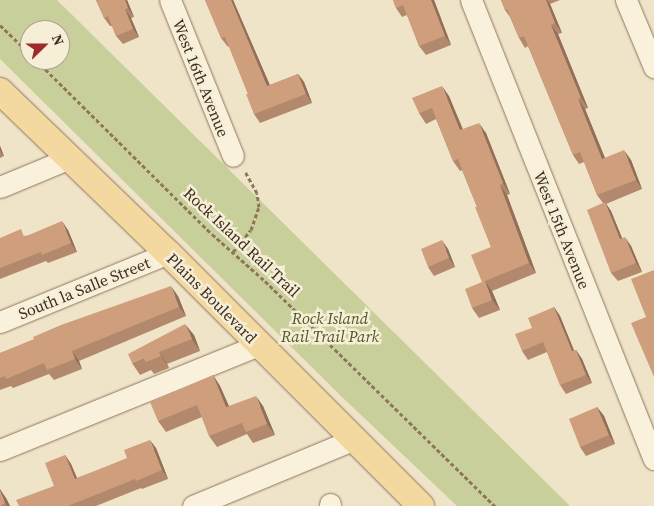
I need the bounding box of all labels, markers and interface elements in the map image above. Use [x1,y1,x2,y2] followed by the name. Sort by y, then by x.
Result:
[169,16,233,140] street label: West 16th Avenue
[20,20,70,70] north arrow
[47,31,69,48] text: N
[530,168,594,292] street label: West 15th Avenue
[180,183,304,301] street label: Rock Island Rail Trail
[163,249,261,347] street label: Plains Boulevard
[15,253,153,323] street label: South la Salle Street
[281,308,379,346] park label: Rock Island Rail Trail Park

